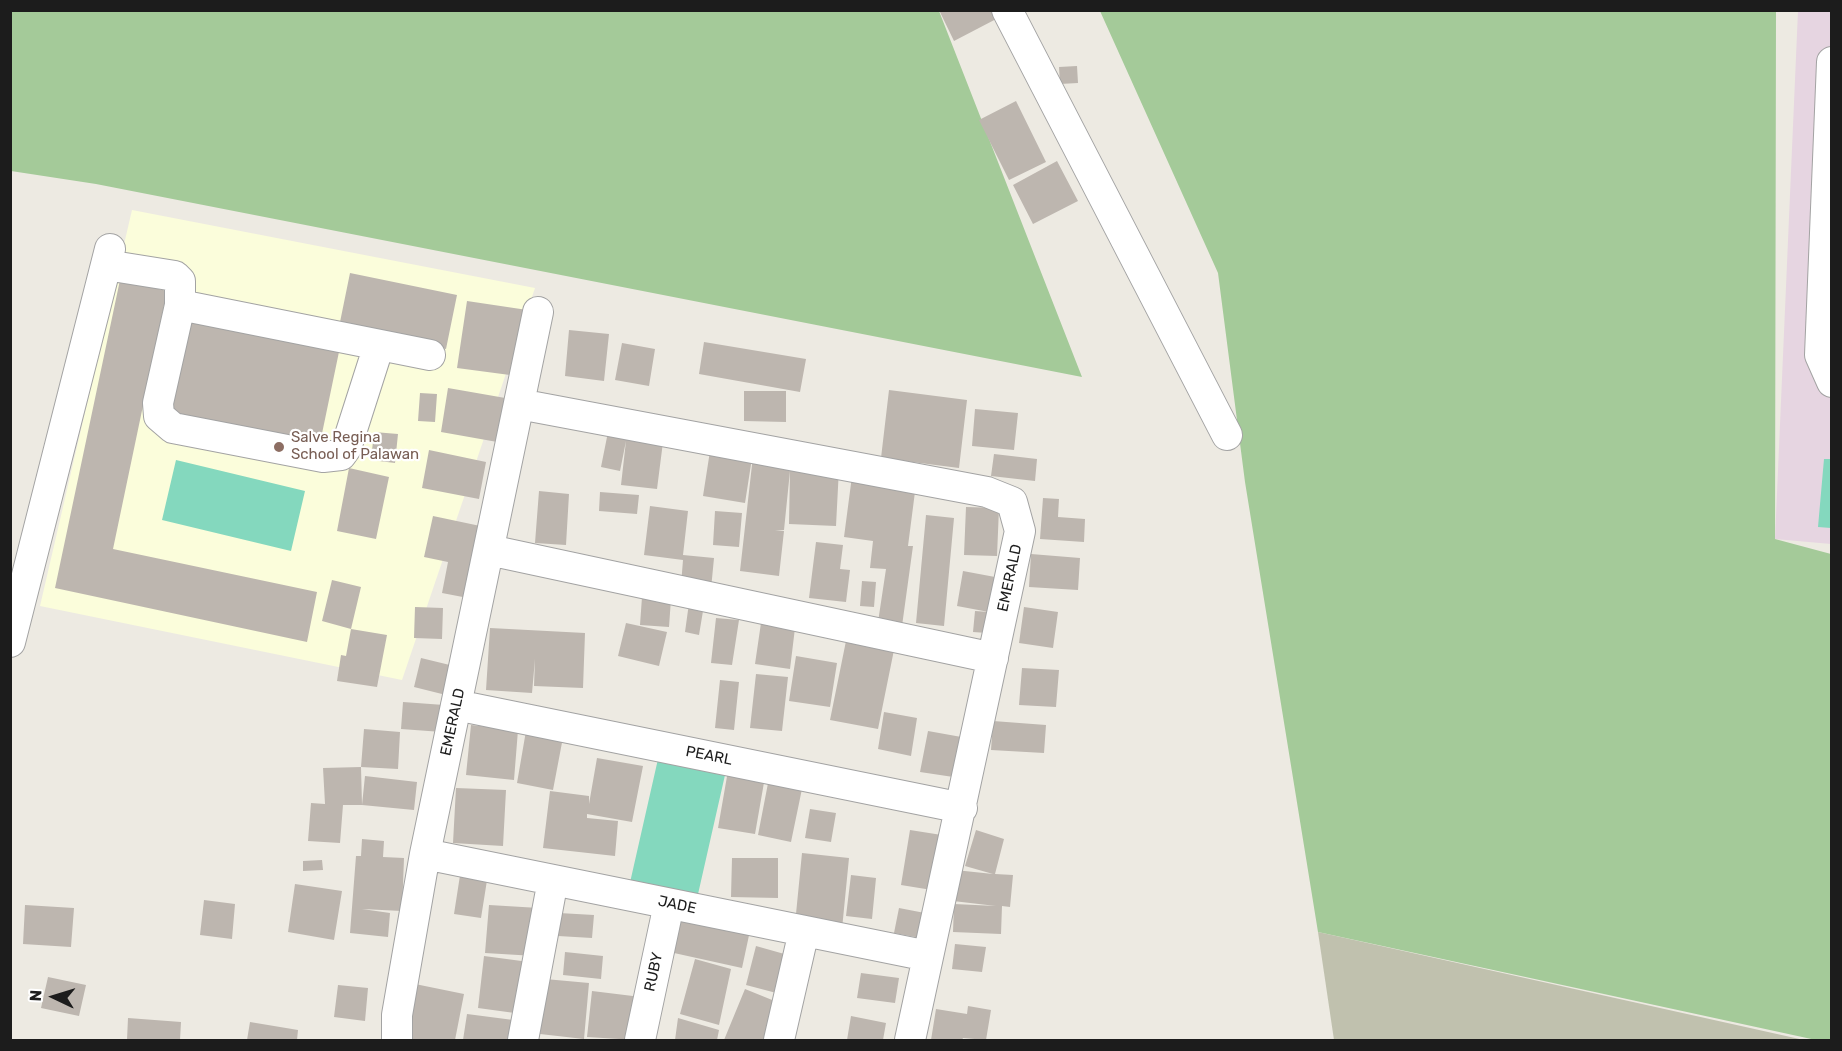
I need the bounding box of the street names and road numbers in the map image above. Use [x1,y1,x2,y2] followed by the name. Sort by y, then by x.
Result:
[994,543,1026,613] street label: EMERALD
[437,687,469,757] street label: EMERALD
[684,743,734,769] street label: PEARL
[656,892,698,918] street label: JADE
[641,951,667,993] street label: RUBY

